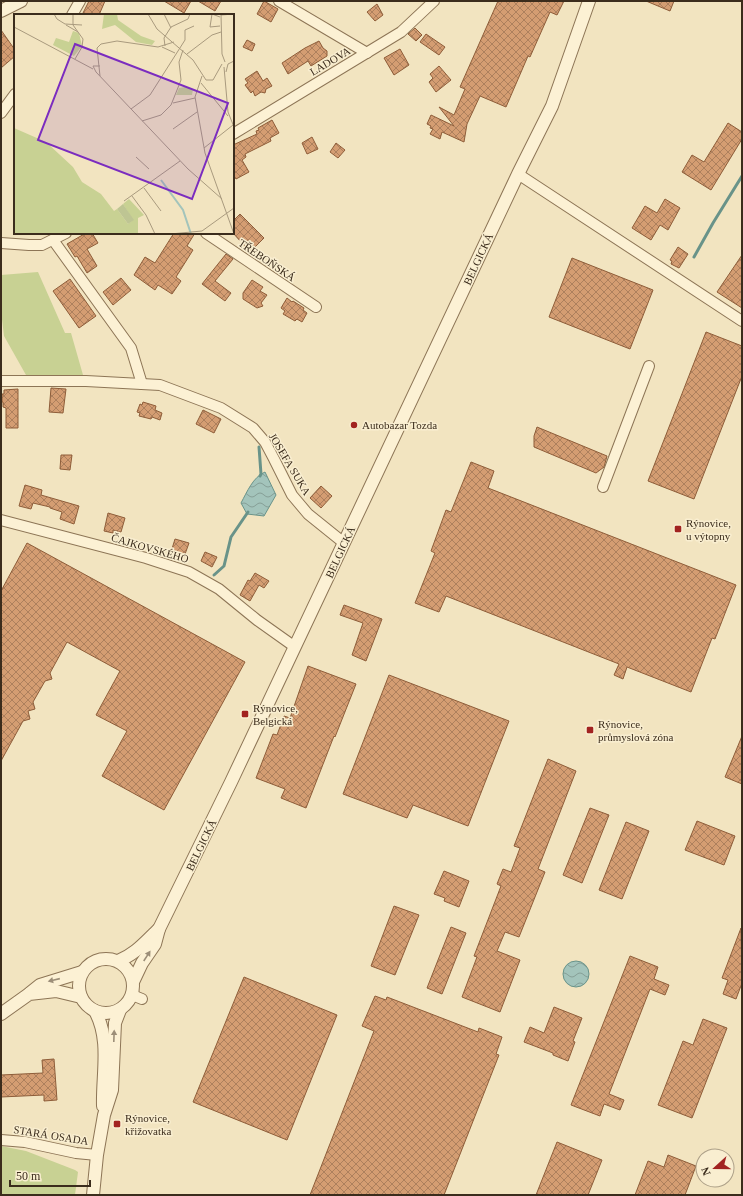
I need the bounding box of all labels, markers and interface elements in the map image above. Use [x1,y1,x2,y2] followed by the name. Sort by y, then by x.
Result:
[14,14,234,234] inset map
[308,44,352,78] street label: LADOVA
[461,231,495,287] street label: BELGICKÁ
[236,237,298,283] street label: TŘEBOŇSKÁ
[362,419,437,431] place label: Autobazar Tozda
[349,420,359,430] marker: Autobazar Tozda
[267,431,313,497] street label: JOSEFA SUKA
[686,517,731,542] place label: Rýnovice, u výtopny
[323,524,357,580] street label: BELGICKÁ
[673,524,683,534] marker: Rýnovice, u výtopny
[110,531,190,565] street label: ČAJKOVSKÉHO
[253,702,298,727] place label: Rýnovice, Belgická
[240,709,250,719] marker: Rýnovice, Belgická
[598,718,674,743] place label: Rýnovice, průmyslová zóna
[585,725,595,735] marker: Rýnovice, průmyslová zóna
[183,817,219,873] street label: BELGICKÁ
[144,950,151,962] one-way arrow
[48,978,61,984] one-way arrow
[111,1029,117,1042] one-way arrow
[125,1112,172,1137] place label: Rýnovice, křižovatka
[112,1119,122,1129] marker: Rýnovice, křižovatka
[13,1123,89,1147] street label: STARÁ OSADA
[695,1148,735,1188] north arrow
[10,1162,90,1188] scale bar
[699,1166,713,1177] text: N
[16,1169,41,1183] text: 50 m

